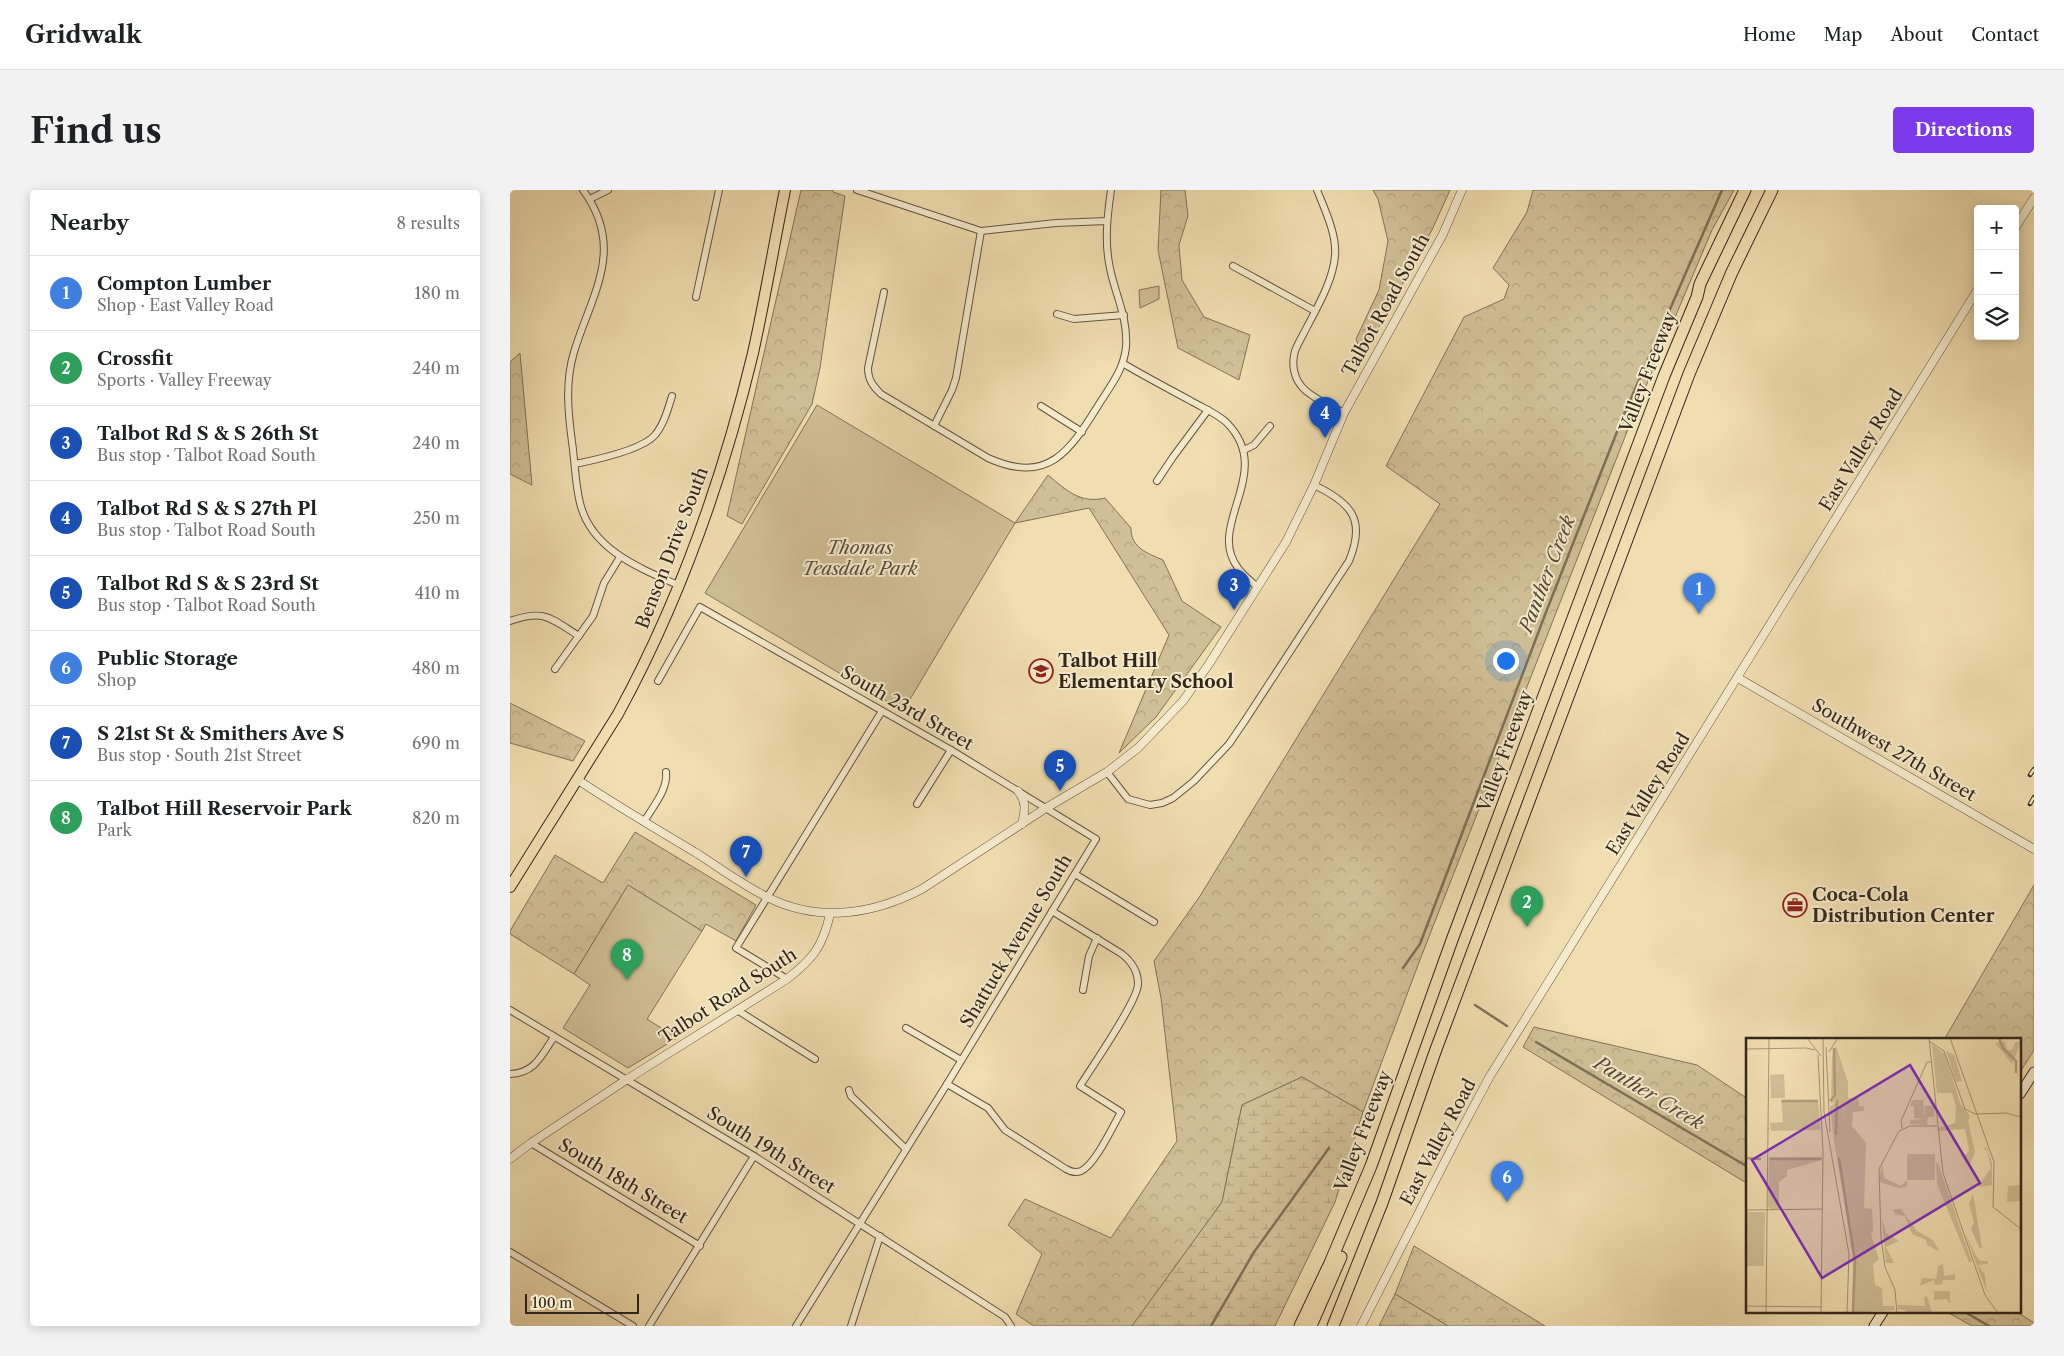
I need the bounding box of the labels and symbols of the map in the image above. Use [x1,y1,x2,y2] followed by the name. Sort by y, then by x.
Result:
[1338,230,1434,380] street label: Talbot Road South
[1614,307,1682,437] street label: Valley Freeway
[1815,385,1907,515] street label: East Valley Road
[1309,397,1341,438] pin: 4
[631,464,713,632] street label: Benson Drive South
[1513,512,1580,638] water label: Panther Creek
[802,537,918,580] park label: Thomas Teasdale Park
[1218,569,1250,610] pin: 3
[1683,573,1715,614] pin: 1
[1493,648,1519,674] your location
[1058,650,1234,693] place label: Talbot Hill Elementary School
[1028,658,1054,684] school or university icon: Talbot Hill Elementary School
[837,661,978,755] street label: South 23rd Street
[1472,686,1538,816] street label: Valley Freeway
[1808,694,1981,806] street label: Southwest 27th Street
[1602,729,1694,859] street label: East Valley Road
[1044,750,1076,791] pin: 5
[730,836,762,877] pin: 7
[956,850,1076,1032] street label: Shattuck Avenue South
[1812,884,1995,927] place label: Coca-Cola Distribution Center
[1511,886,1543,927] pin: 2
[1782,892,1808,918] office icon: Coca-Cola Distribution Center
[611,939,643,980] pin: 8
[655,943,801,1049] street label: Talbot Road South
[1746,1038,2022,1314] inset map
[1588,1050,1708,1135] water label: Panther Creek
[1329,1066,1397,1196] street label: Valley Freeway
[1395,1075,1481,1209] street label: East Valley Road
[703,1102,840,1199] street label: South 19th Street
[554,1134,692,1229] street label: South 18th Street
[1491,1161,1523,1202] pin: 6
[525,1291,639,1314] scale bar

